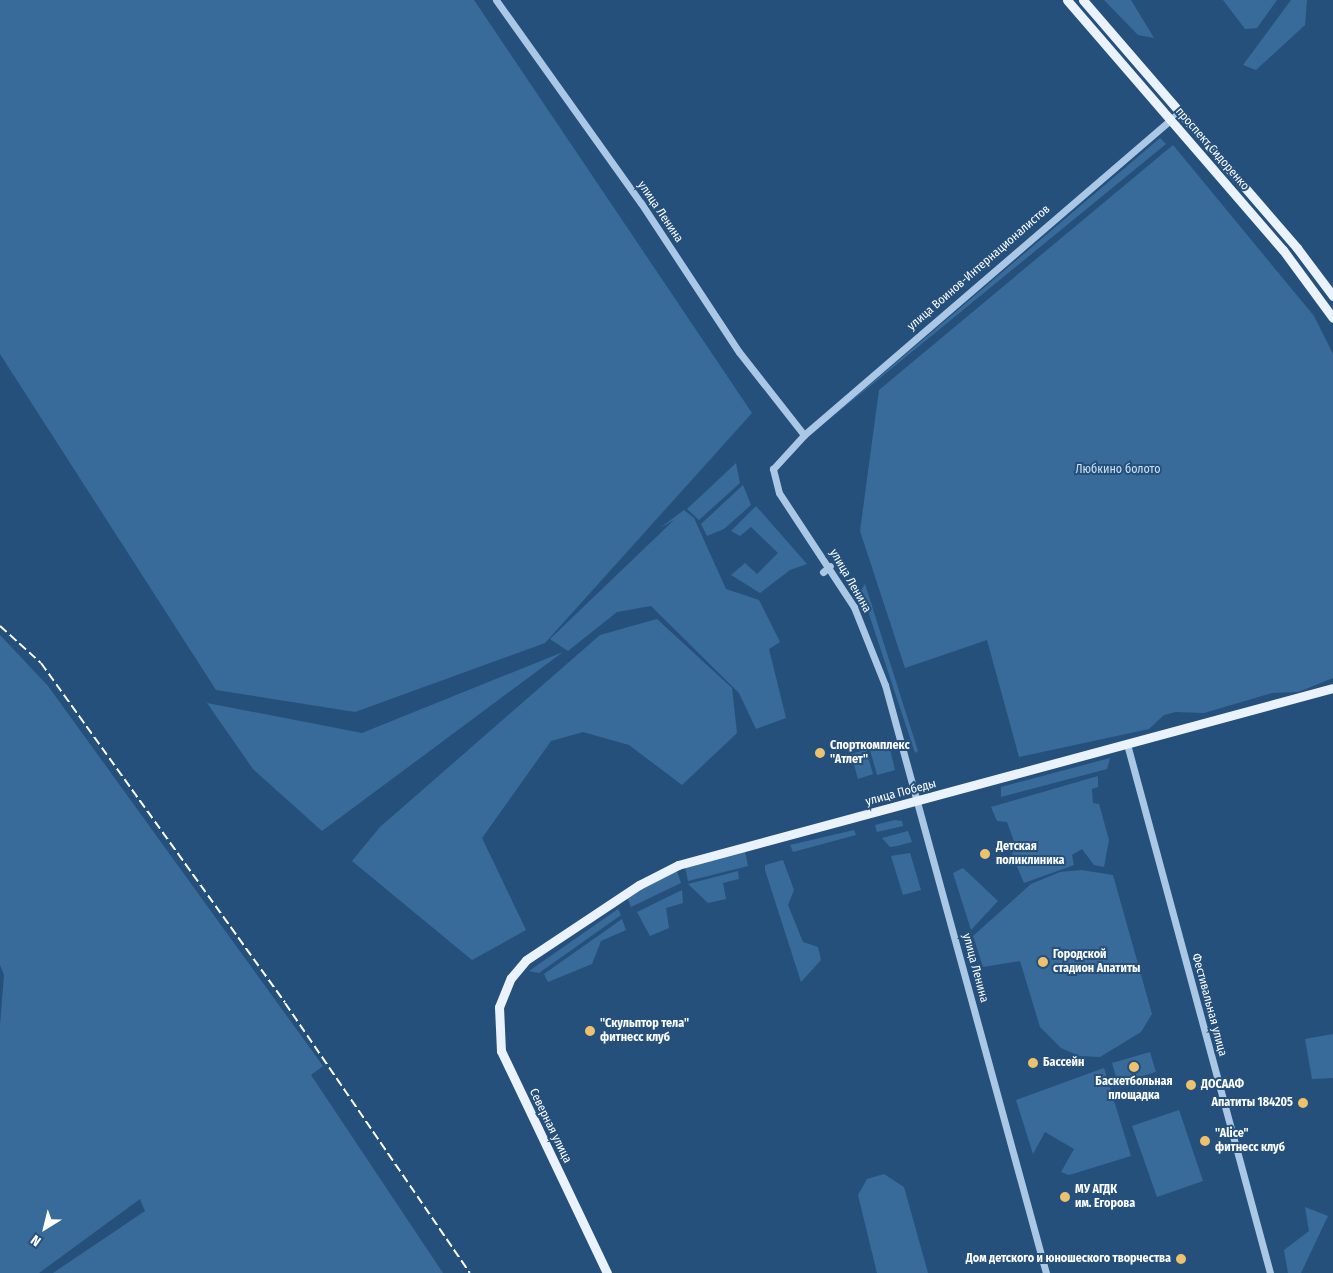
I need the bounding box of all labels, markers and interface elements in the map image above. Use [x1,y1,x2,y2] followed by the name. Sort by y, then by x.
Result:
[1172,105,1252,193] street label: проспект Сидоренко
[634,179,686,245] street label: улица Ленина
[905,202,1053,334] street label: улица Воинов-Интернационалистов
[1076,463,1160,477] park label: Любкино болото
[826,547,874,615] street label: улица Ленина
[830,739,910,767] place label: Спорткомплекс "Атлет"
[814,747,826,759] marker: Спорткомплекс "Атлет"
[864,777,938,809] street label: улица Победы
[996,840,1064,868] place label: Детская поликлиника
[978,847,992,861] marker: Детская поликлиника
[959,932,991,1004] street label: улица Ленина
[1053,948,1140,976] place label: Городской стадион Апатиты
[1188,952,1230,1058] street label: Фестивальная улица
[1037,956,1049,968] marker: Городской стадион Апатиты
[600,1017,689,1045] place label: "Скульптор тела" фитнесс клуб
[584,1025,596,1037] marker: "Скульптор тела" фитнесс клуб
[1043,1056,1084,1070] place label: Бассейн
[1027,1057,1039,1069] marker: Бассейн
[1128,1061,1140,1073] marker: Баскетбольная площадка
[1095,1075,1173,1103] place label: Баскетбольная площадка
[1201,1078,1244,1092] place label: ДОСААФ
[1185,1079,1197,1091] marker: ДОСААФ
[526,1086,574,1166] street label: Северная улица
[1211,1096,1293,1110] place label: Апатиты 184205
[1297,1097,1309,1109] marker: Апатиты 184205
[1215,1127,1285,1155] place label: "Alice" фитнесс клуб
[1199,1135,1211,1147] marker: "Alice" фитнесс клуб
[1075,1183,1135,1211] place label: МУ АГДК им. Егорова
[1059,1191,1071,1203] marker: МУ АГДК им. Егорова
[20,1203,70,1253] north arrow
[28,1231,44,1250] text: N
[966,1252,1171,1266] place label: Дом детского и юношеского творчества
[1175,1253,1187,1265] marker: Дом детского и юношеского творчества

